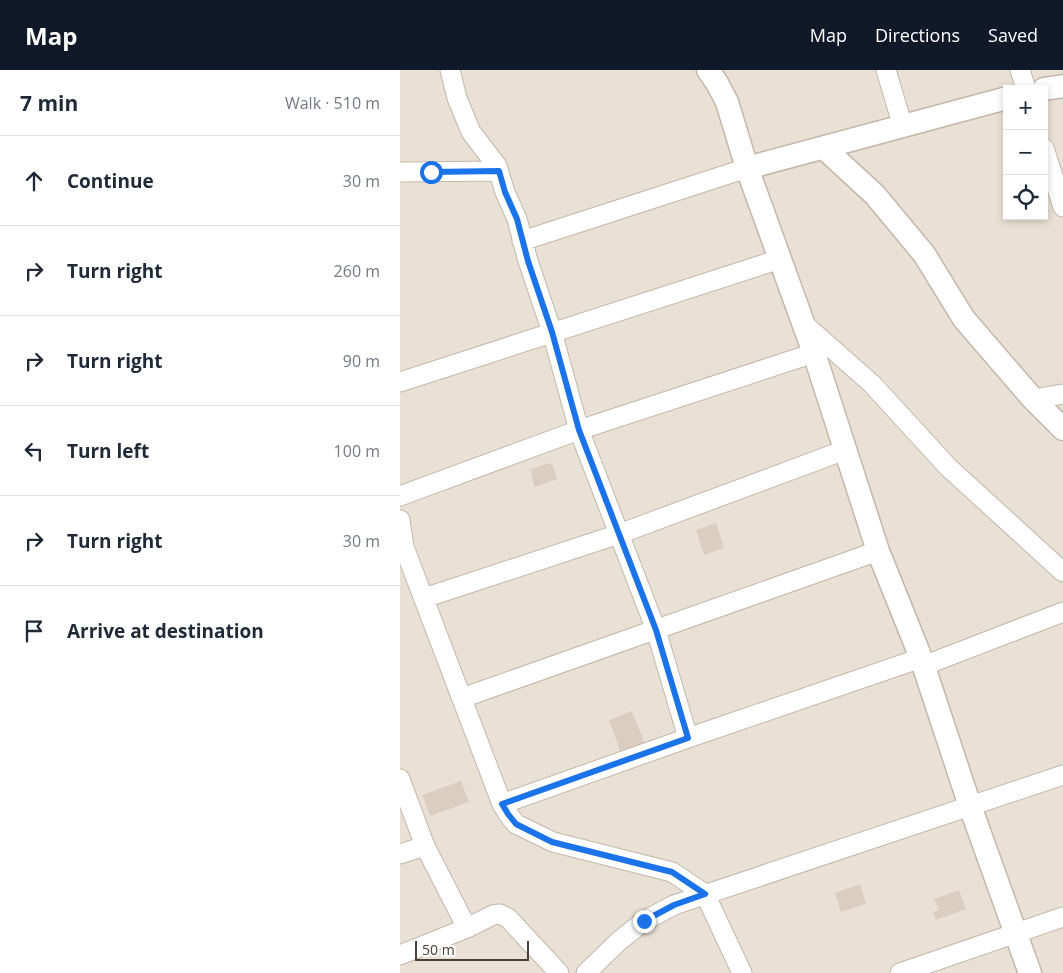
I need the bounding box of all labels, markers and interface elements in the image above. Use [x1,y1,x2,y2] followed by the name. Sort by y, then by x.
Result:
[25,19,77,52] text: Map
[810,23,847,47] text: Map
[875,23,960,47] text: Directions
[988,23,1038,47] text: Saved
[1003,85,1048,220] map controls
[1003,85,1048,130] button: +
[20,89,78,117] text: 7 min
[285,92,380,114] text: Walk · 510 m
[1003,130,1048,175] button: −
[420,161,443,184] route start
[20,167,48,195] icon: ahead
[67,168,154,194] text: Continue
[343,170,380,192] text: 30 m
[1003,175,1048,220] button: locate
[20,257,48,285] icon: right
[67,258,162,284] text: Turn right
[334,260,380,282] text: 260 m
[20,347,48,375] icon: right
[67,348,162,374] text: Turn right
[343,350,380,372] text: 90 m
[20,437,48,465] icon: left
[67,438,149,464] text: Turn left
[334,440,380,462] text: 100 m
[20,527,48,555] icon: right
[67,528,162,554] text: Turn right
[343,530,380,552] text: 30 m
[20,617,48,645] icon: arrive
[67,618,264,644] text: Arrive at destination
[633,910,656,933] route end
[415,938,529,961] scale bar
[422,940,455,959] text: 50 m

